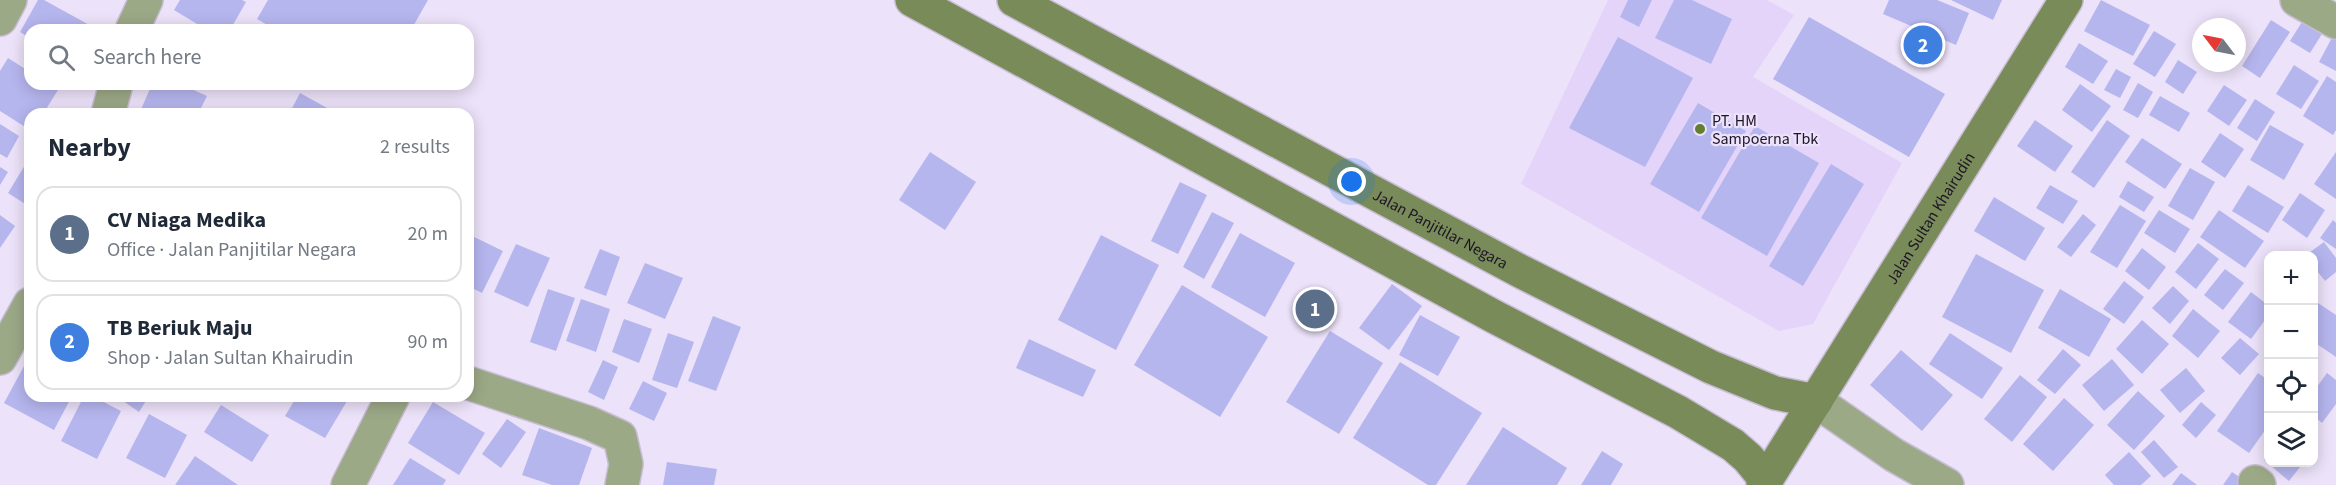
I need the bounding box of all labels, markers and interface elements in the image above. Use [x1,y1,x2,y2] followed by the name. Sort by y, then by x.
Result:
[2192,18,2246,72] north arrow
[1904,22,1942,68] pin: 2
[24,24,474,90] search box
[45,41,78,74] icon: search
[93,41,201,73] text: Search here
[1712,110,1818,150] place label: PT. HM Sampoerna Tbk
[1693,122,1707,136] marker: PT. HM Sampoerna Tbk
[48,129,131,166] text: Nearby
[380,133,450,161] text: 2 results
[1881,148,1980,289] street label: Jalan Sultan Khairudin
[1337,167,1366,196] your location
[1369,184,1512,275] street label: Jalan Panjitilar Negara
[107,204,266,236] text: CV Niaga Medika
[64,220,75,248] text: 1
[408,220,448,248] text: 20 m
[107,236,356,264] text: Office · Jalan Panjitilar Negara
[2264,251,2318,467] map controls
[2264,251,2318,305] button: +
[1296,286,1334,332] pin: 1
[2264,305,2318,359] button: −
[107,312,252,344] text: TB Beriuk Maju
[64,328,75,356] text: 2
[408,328,448,356] text: 90 m
[107,344,354,372] text: Shop · Jalan Sultan Khairudin
[2264,359,2318,413] button: locate
[2264,413,2318,467] button: layers

